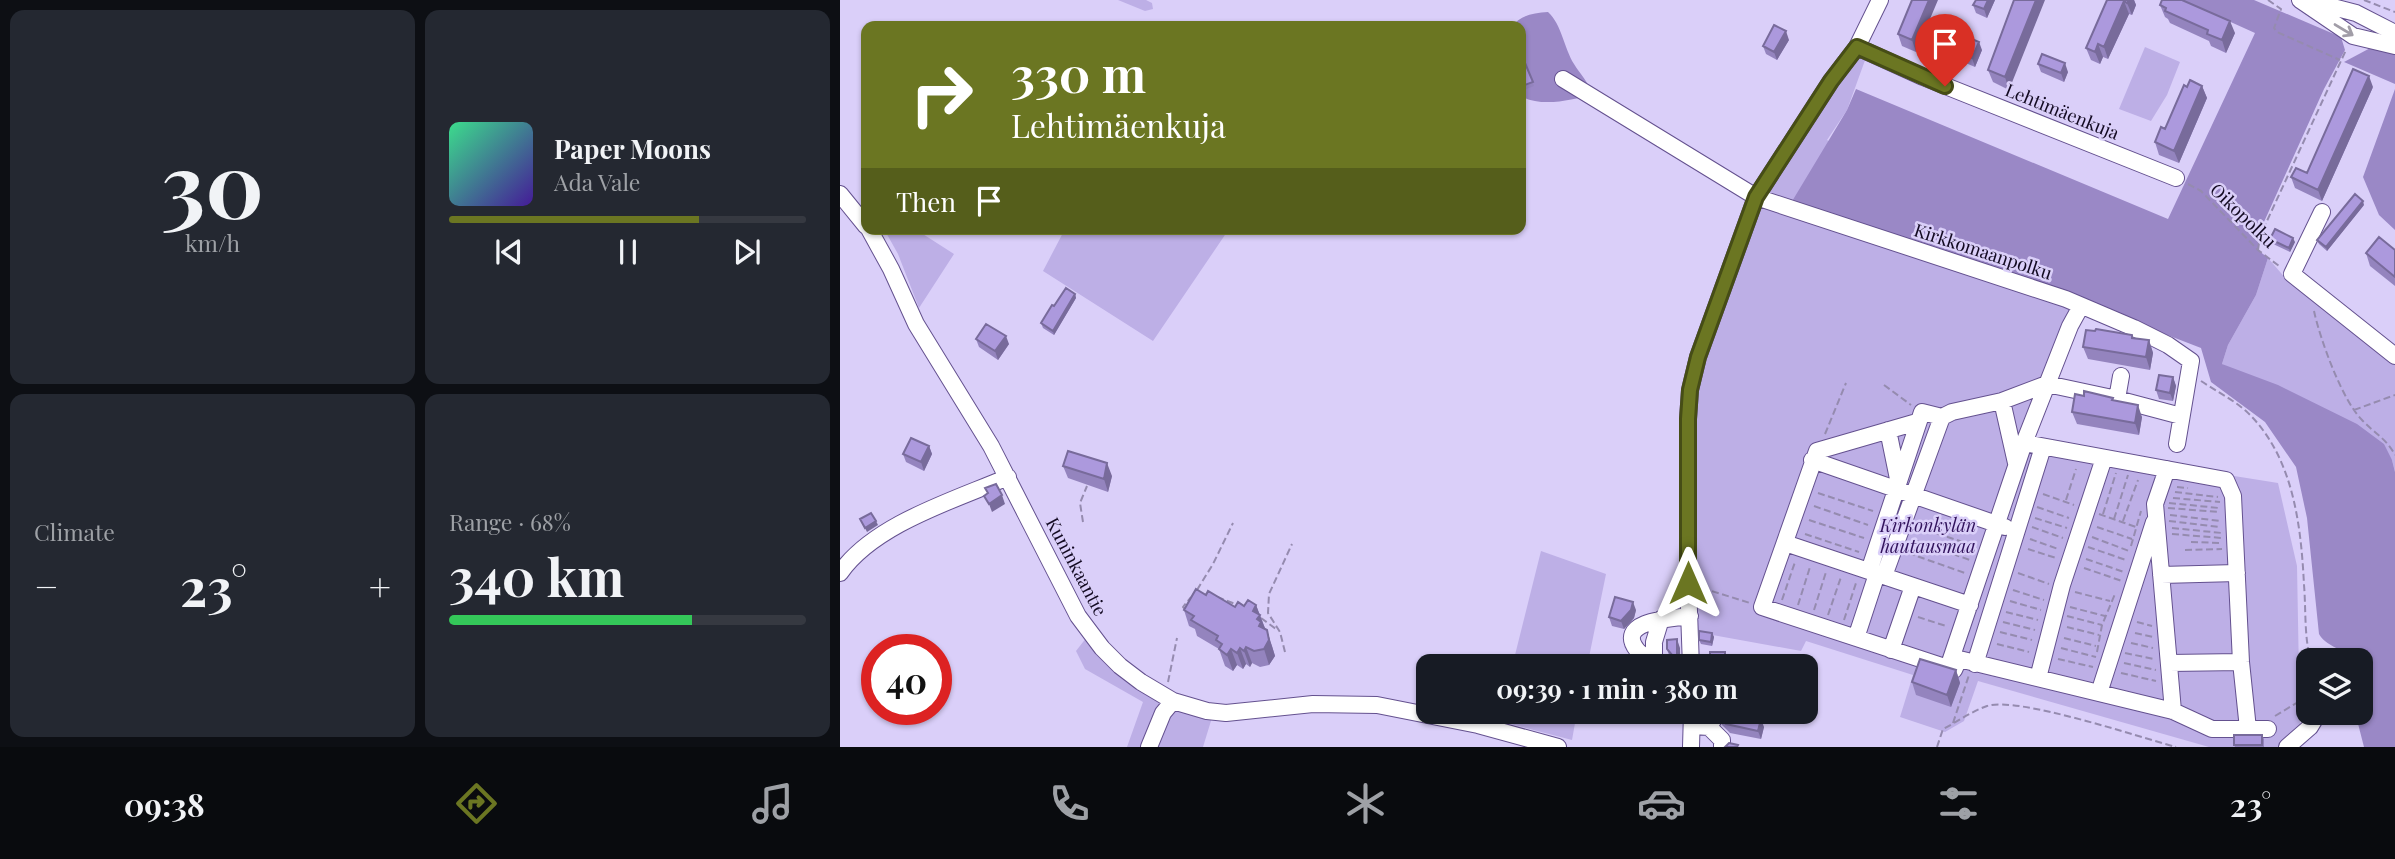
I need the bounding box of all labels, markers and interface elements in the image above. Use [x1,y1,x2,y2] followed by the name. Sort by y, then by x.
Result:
[1915,14,1975,86] pin
[2334,23,2354,37] one-way arrow
[1926,25,1964,63] icon: arrive
[1011,40,1146,105] text: 330 m
[896,49,987,140] icon: right
[2002,77,2123,145] street label: Lehtimäenkuja
[1011,103,1226,146] text: Lehtimäenkuja
[161,121,264,242] text: 30
[554,131,711,166] text: Paper Moons
[554,166,641,197] text: Ada Vale
[2205,178,2282,253] street label: Oikopolku
[970,182,1008,220] icon: arrive
[896,184,956,219] text: Then
[1911,217,2056,285] street label: Kirkkomaanpolku
[185,227,240,258] text: km/h
[490,233,528,271] icon: previous
[609,233,647,271] icon: pause
[728,233,766,271] icon: next
[449,506,571,537] text: Range · 68%
[1041,513,1113,620] street label: Kuninkaantie
[1879,513,1976,558] park label: Kirkonkylän hautausmaa
[34,516,115,547] text: Climate
[449,541,624,610] text: 340 km
[1651,546,1725,620] position arrow
[180,551,247,620] text: 23°
[34,560,59,611] text: −
[369,560,391,611] text: +
[861,634,952,725] speed limit sign: 40
[2296,648,2373,725] map controls
[2296,648,2373,725] button: layers
[1496,671,1738,706] text: 09:39 · 1 min · 380 m
[452,779,501,828] icon: directions
[748,779,797,828] icon: music
[1045,779,1094,828] icon: phone
[1341,779,1390,828] icon: climate
[1637,779,1686,828] icon: car
[1934,779,1983,828] icon: filters
[124,782,205,825] text: 09:38
[2230,782,2271,825] text: 23°

